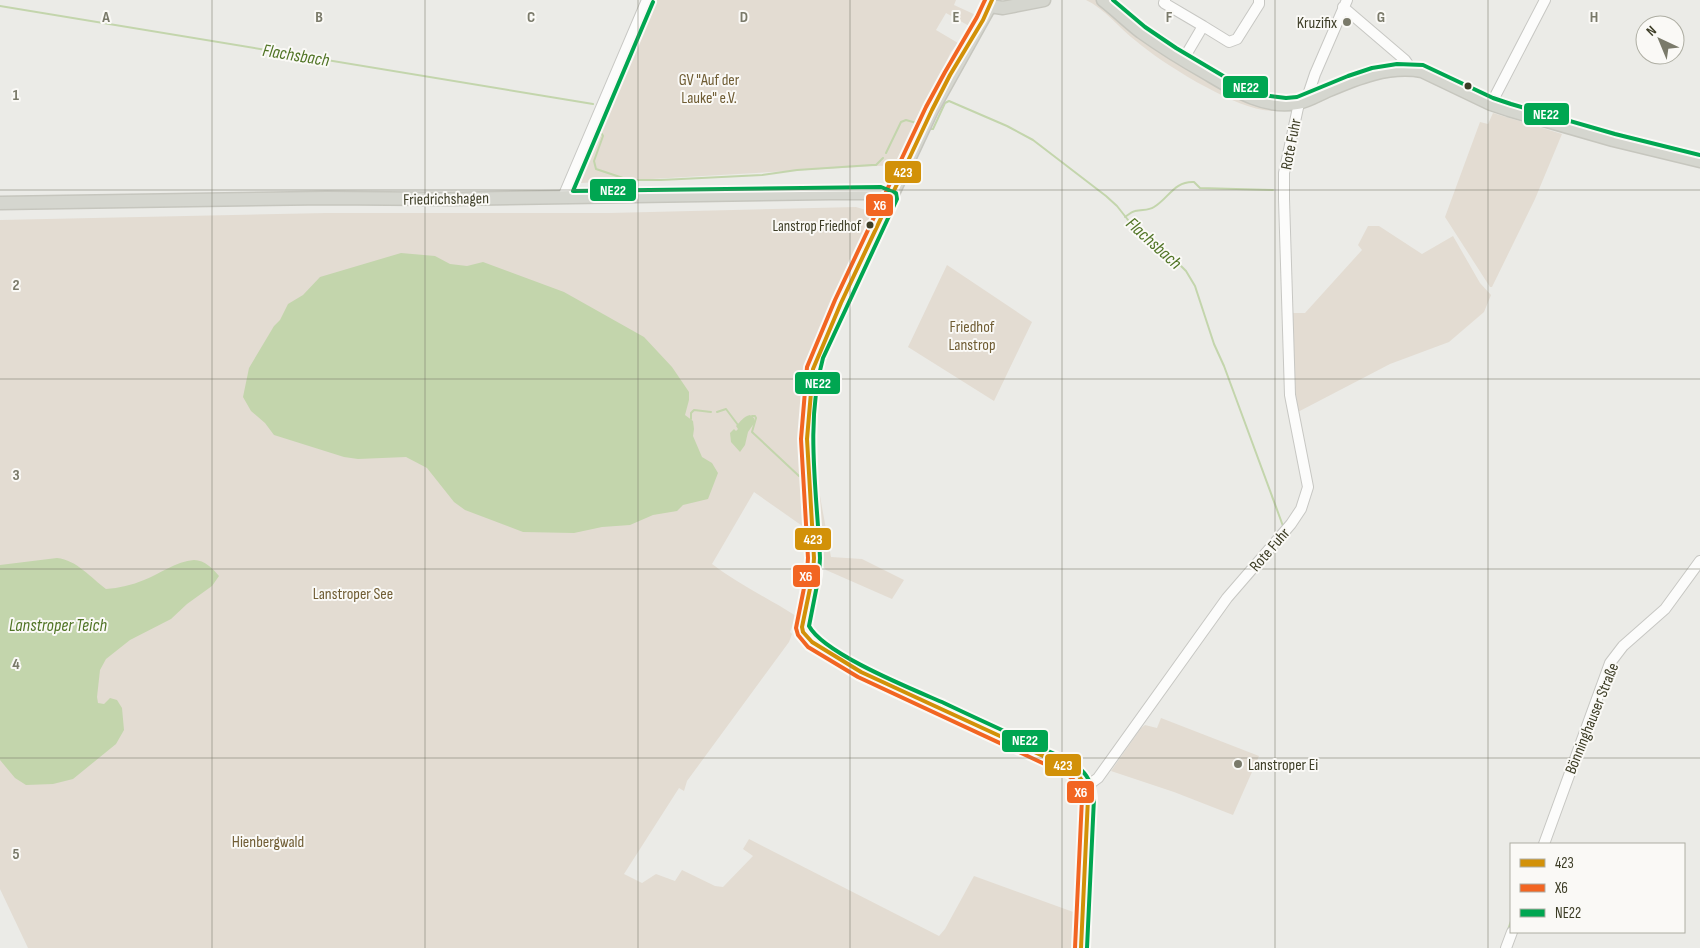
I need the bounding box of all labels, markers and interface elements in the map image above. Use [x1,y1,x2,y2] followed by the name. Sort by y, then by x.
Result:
[101,8,110,27] text: A
[315,8,323,27] text: B
[527,8,535,27] text: C
[740,8,748,27] text: D
[953,8,960,27] text: E
[1166,8,1173,27] text: F
[1377,8,1385,27] text: G
[1590,8,1598,27] text: H
[1297,14,1337,33] place label: Kruzifix
[1635,15,1685,65] north arrow
[1341,16,1353,28] marker: Kruzifix
[1643,22,1660,40] text: N
[261,40,331,71] water label: Flachsbach
[679,71,740,108] park label: GV "Auf der Lauke" e.V.
[1222,75,1269,99] line badge: NE22
[1233,79,1259,96] text: NE22
[1463,81,1473,91] unlabelled marker
[13,86,20,105] text: 1
[1523,102,1570,126] line badge: NE22
[1533,106,1559,123] text: NE22
[1277,117,1306,171] street label: Rote Fuhr
[884,160,922,184] line badge: 423
[894,164,912,181] text: 423
[589,178,637,202] line badge: NE22
[600,182,626,199] text: NE22
[403,189,489,210] street label: Friedrichshagen
[865,193,894,217] line badge: X6
[873,197,887,214] text: X6
[1122,213,1186,274] water label: Flachsbach
[772,217,862,236] place label: Lanstrop Friedhof
[865,220,875,230] marker: Lanstrop Friedhof
[12,276,20,295] text: 2
[948,318,996,355] park label: Friedhof Lanstrop
[794,371,841,395] line badge: NE22
[805,375,831,392] text: NE22
[12,466,20,485] text: 3
[1246,524,1295,576] street label: Rote Fuhr
[794,527,832,551] line badge: 423
[804,531,822,548] text: 423
[792,564,821,588] line badge: X6
[799,568,813,585] text: X6
[313,585,393,604] park label: Lanstroper See
[9,615,107,636] water label: Lanstroper Teich
[12,655,20,674] text: 4
[1561,660,1623,777] street label: Bönninghauser Straße
[1001,729,1049,753] line badge: NE22
[1012,732,1038,749] text: NE22
[1044,753,1082,777] line badge: 423
[1248,756,1318,775] place label: Lanstroper Ei
[1054,757,1072,774] text: 423
[1232,758,1244,770] marker: Lanstroper Ei
[1066,780,1095,804] line badge: X6
[1074,784,1088,801] text: X6
[232,833,304,852] park label: Hienbergwald
[1510,843,1685,933] legend
[12,845,20,864] text: 5
[1555,854,1574,873] text: 423
[1554,879,1568,898] text: X6
[1555,904,1581,923] text: NE22

